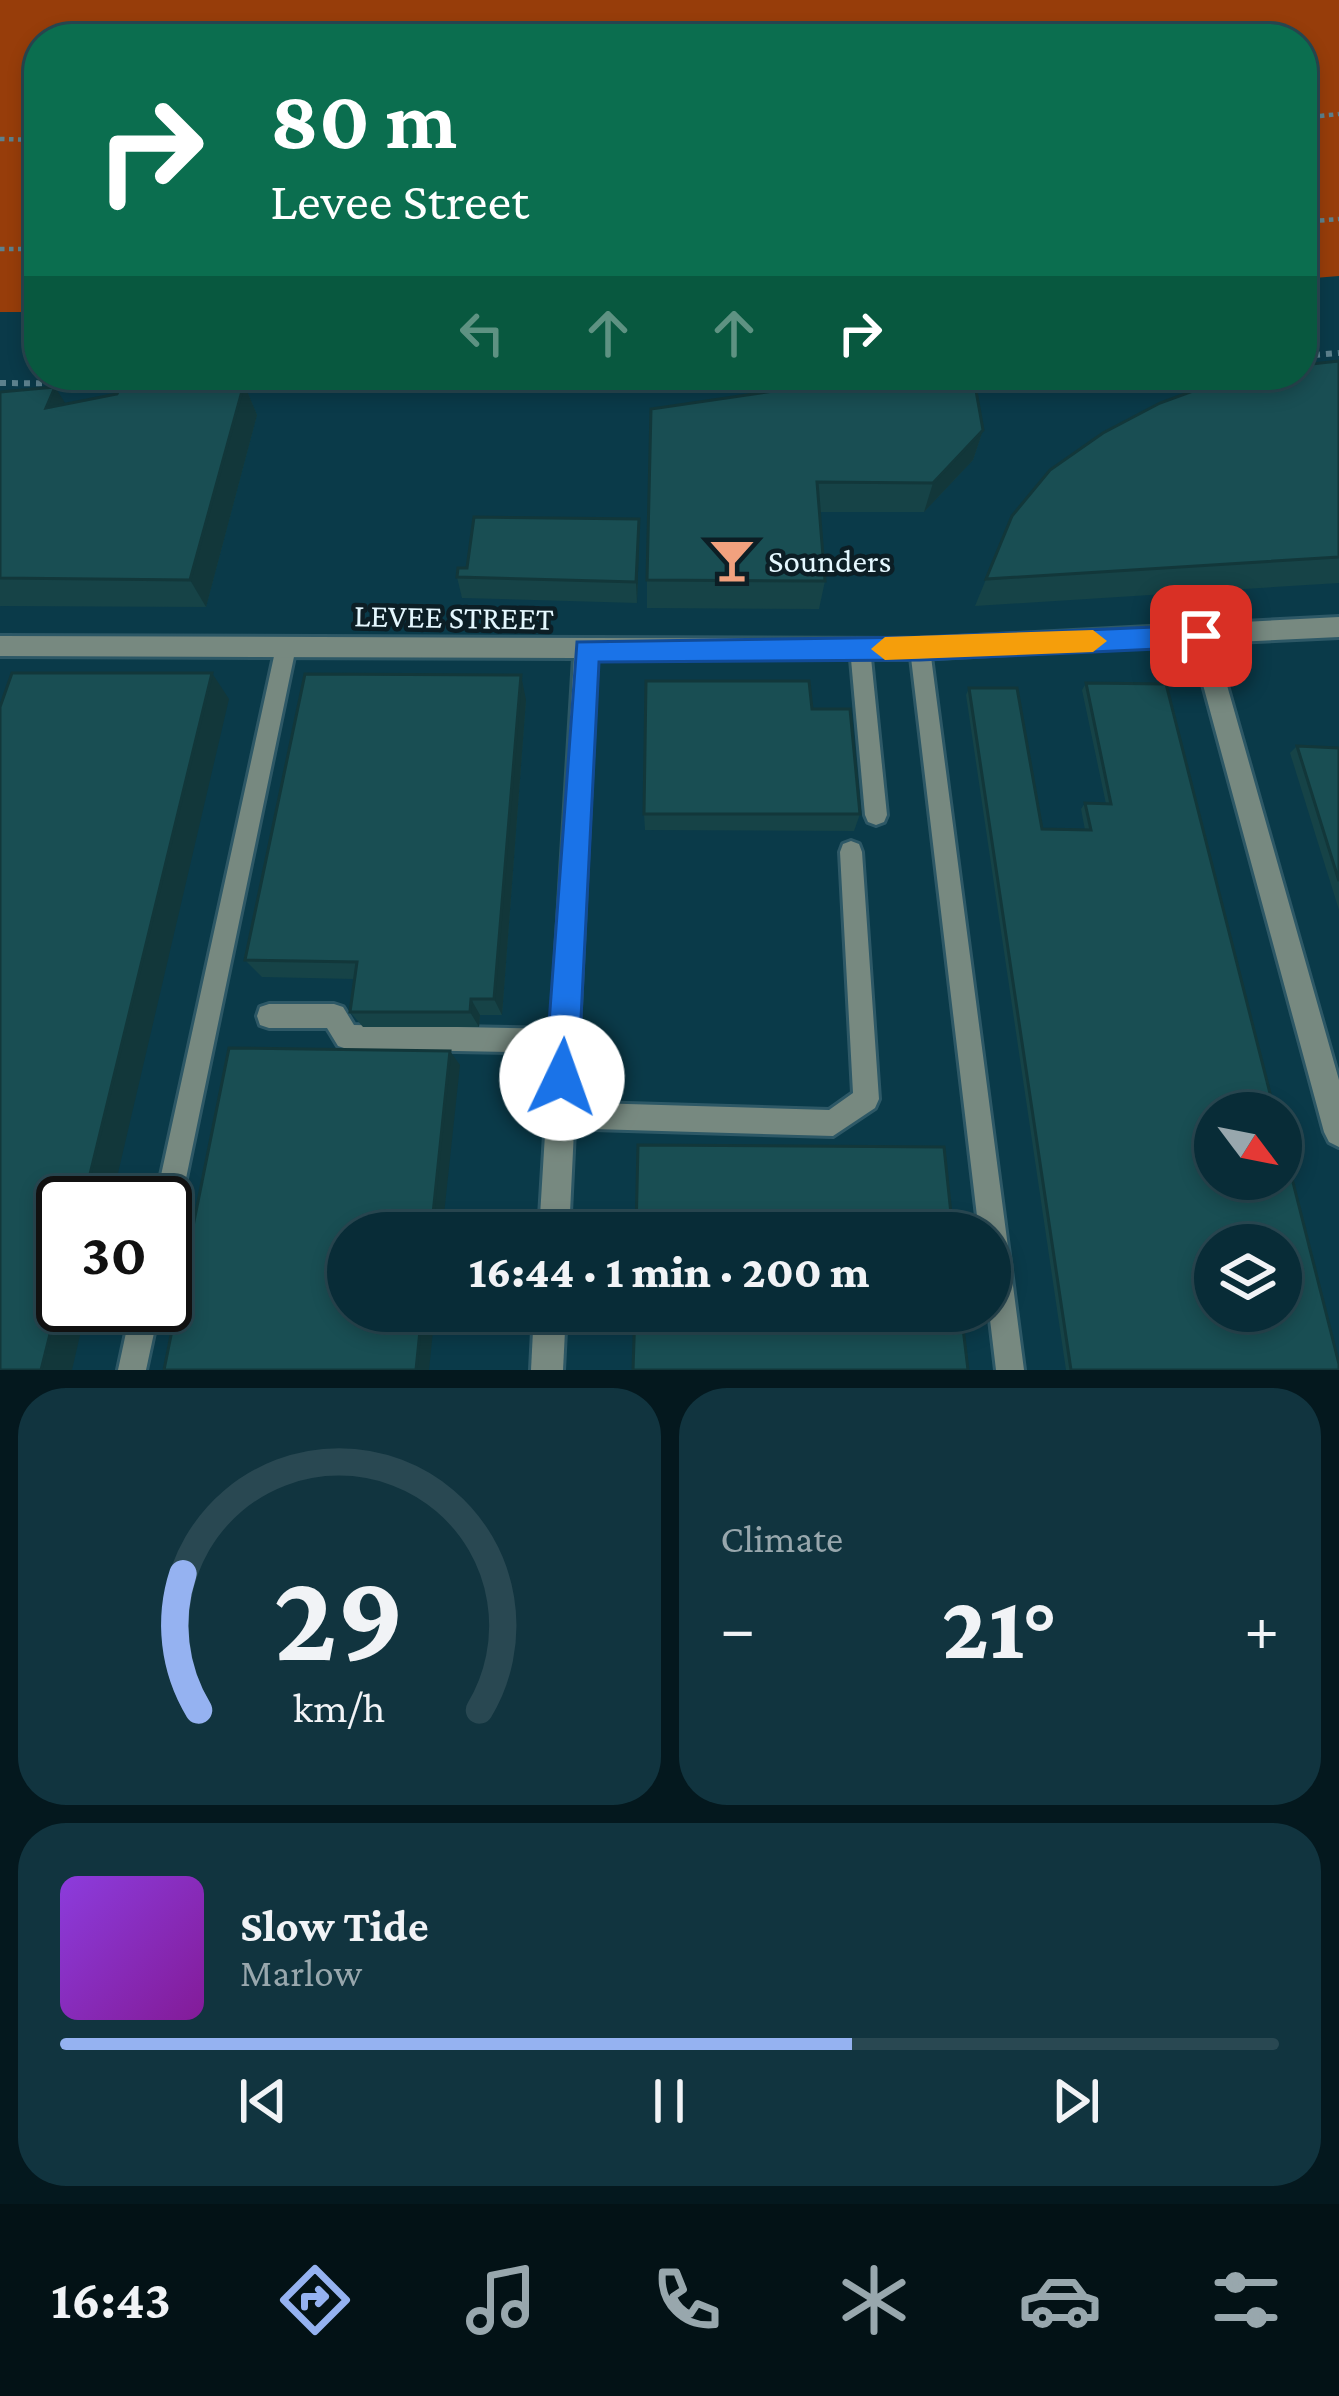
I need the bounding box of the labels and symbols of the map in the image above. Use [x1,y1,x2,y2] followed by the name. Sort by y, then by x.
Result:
[707,535,757,585] bar icon: Sounders
[768,542,891,579] place label: Sounders
[1150,585,1252,687] pin
[354,596,554,637] street label: LEVEE STREET
[499,1015,625,1141] position arrow
[1194,1092,1302,1200] north arrow
[36,1176,192,1332] speed limit sign: 30

